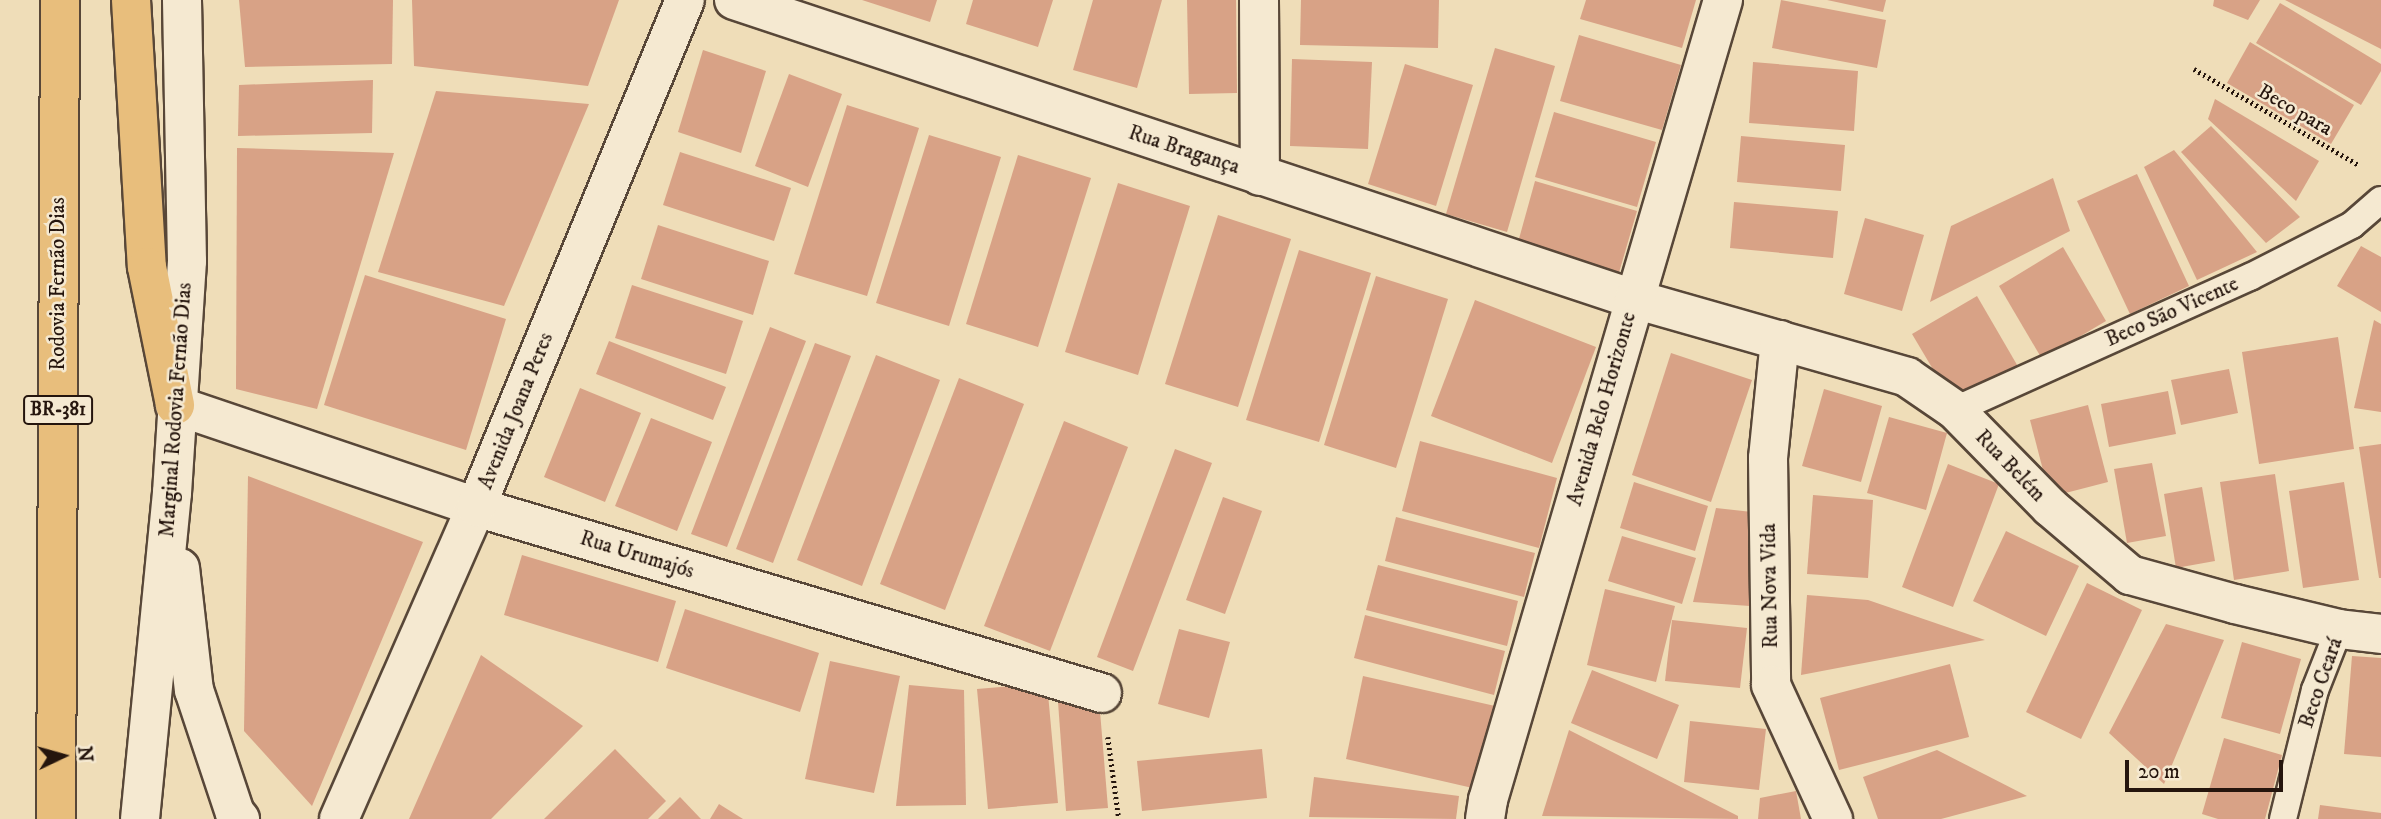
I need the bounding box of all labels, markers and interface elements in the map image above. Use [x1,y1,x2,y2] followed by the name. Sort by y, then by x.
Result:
[2253,79,2337,141] street label: Beco para
[1125,120,1243,180] street label: Rua Bragança
[45,197,71,371] street label: Rodovia Fernão Dias
[2102,271,2242,353] street label: Beco São Vicente
[155,282,197,538] street label: Marginal Rodovia Fernão Dias
[1562,309,1642,509] street label: Avenida Belo Horizonte
[473,329,559,493] street label: Avenida Joana Peres
[23,394,93,426] road number: BR-381
[1970,425,2050,507] street label: Rua Belém
[1756,523,1784,649] street label: Rua Nova Vida
[577,526,697,584] street label: Rua Urumajós
[2294,634,2348,732] street label: Beco Ceará
[28,721,98,791] north arrow
[72,745,97,763] text: N
[2129,746,2286,790] scale bar
[2138,759,2180,785] text: 20 m

